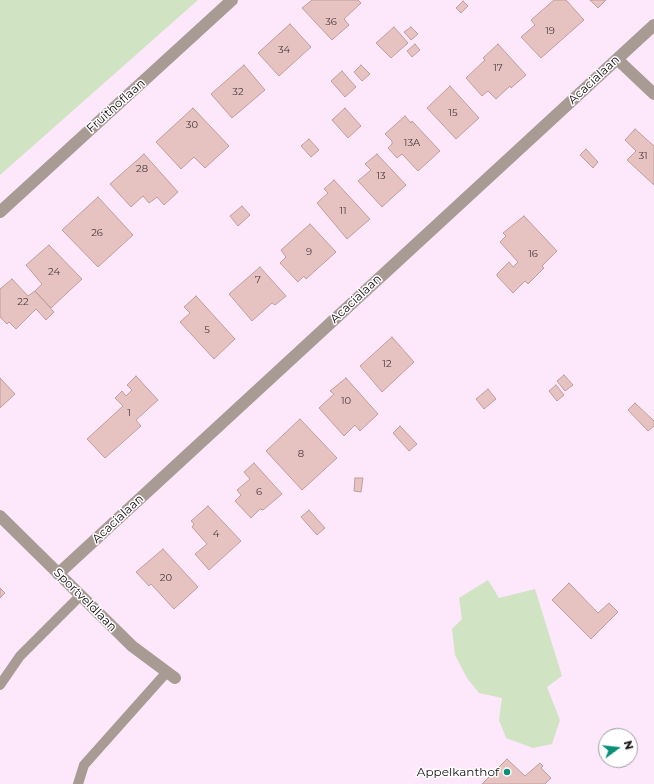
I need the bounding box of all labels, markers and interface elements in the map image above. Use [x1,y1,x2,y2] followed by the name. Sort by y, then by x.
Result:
[325,16,337,28] house number: 36
[545,25,555,37] house number: 19
[278,44,290,56] house number: 34
[565,53,623,107] street label: Acacialaan
[493,62,503,74] house number: 17
[84,76,148,136] street label: Fruithoflaan
[232,86,244,98] house number: 32
[448,107,458,119] house number: 15
[186,119,198,131] house number: 30
[404,137,420,149] house number: 13A
[638,150,648,162] house number: 31
[136,163,148,175] house number: 28
[376,170,386,182] house number: 13
[339,205,347,217] house number: 11
[91,227,103,239] house number: 26
[306,246,312,258] house number: 9
[528,248,538,260] house number: 16
[48,266,60,278] house number: 24
[327,272,385,326] street label: Acacialaan
[255,274,261,286] house number: 7
[17,296,29,308] house number: 22
[204,324,210,336] house number: 5
[382,358,392,370] house number: 12
[341,395,351,407] house number: 10
[127,407,131,419] house number: 1
[298,448,304,460] house number: 8
[256,486,262,498] house number: 6
[89,492,147,546] street label: Acacialaan
[213,528,219,540] house number: 4
[50,565,120,635] street label: Sportveldlaan
[160,572,172,584] house number: 20
[598,728,638,768] north arrow
[621,739,637,751] text: N
[417,765,499,779] place label: Appelkanthof
[502,767,512,777] marker: Appelkanthof

